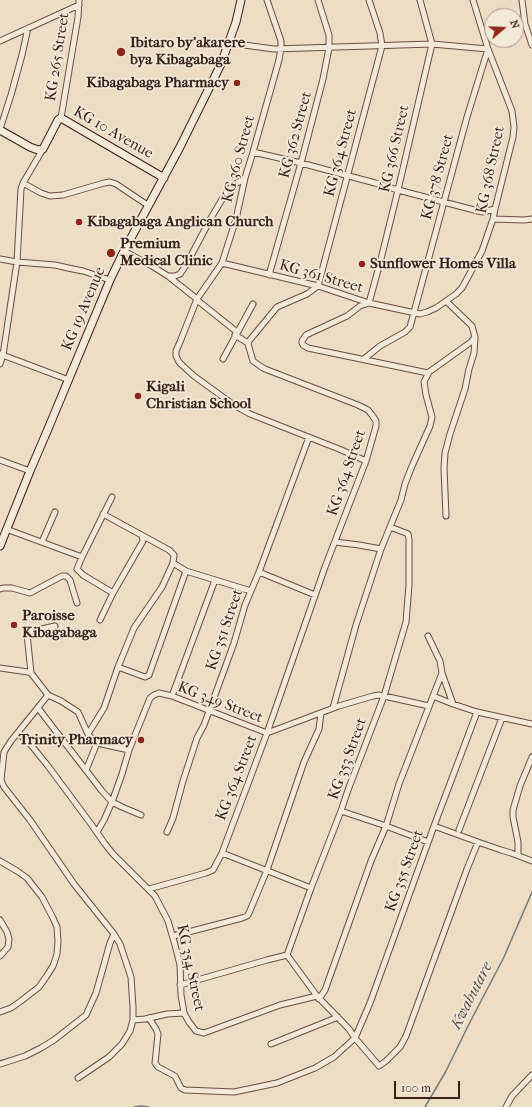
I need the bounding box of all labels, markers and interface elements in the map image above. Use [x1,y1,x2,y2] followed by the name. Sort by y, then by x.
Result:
[484,8,524,48] north arrow
[42,12,74,102] street label: KG 265 Street
[507,18,522,30] text: N
[130,34,245,69] place label: Ibitaro by'akarere bya Kibagabaga
[115,46,127,58] marker: Ibitaro by'akarere bya Kibagabaga
[86,74,229,92] place label: Kibagabaga Pharmacy
[232,78,242,88] marker: Kibagabaga Pharmacy
[276,90,316,180] street label: KG 362 Street
[70,103,156,163] street label: KG 10 Avenue
[376,103,414,195] street label: KG 366 Street
[321,107,361,199] street label: KG 364 Street
[219,113,259,205] street label: KG 360 Street
[473,125,509,215] street label: KG 368 Street
[418,132,458,222] street label: KG 378 Street
[87,213,273,231] place label: Kibagabaga Anglican Church
[74,217,84,227] marker: Kibagabaga Anglican Church
[120,235,213,270] place label: Premium Medical Clinic
[105,247,117,259] marker: Premium Medical Clinic
[370,255,516,273] place label: Sunflower Homes Villa
[277,256,365,298] street label: KG 361 Street
[357,259,367,269] marker: Sunflower Homes Villa
[58,265,110,353] street label: KG 19 Avenue
[146,378,251,413] place label: Kigali Christian School
[133,391,143,401] marker: Kigali Christian School
[324,428,370,518] street label: KG 364 Street
[203,587,247,673] street label: KG 351 Street
[22,607,97,642] place label: Paroisse Kibagabaga
[9,620,19,630] marker: Paroisse Kibagabaga
[175,679,265,727] street label: KG 349 Street
[325,716,371,802] street label: KG 353 Street
[19,731,133,749] place label: Trinity Pharmacy
[212,733,262,823] street label: KG 364 Street
[136,735,146,745] marker: Trinity Pharmacy
[382,828,428,914] street label: KG 355 Street
[172,923,208,1013] street label: KG 354 Street
[447,959,497,1033] water label: Kwabutare
[396,1073,462,1099] scale bar
[401,1081,431,1095] text: 100 m

